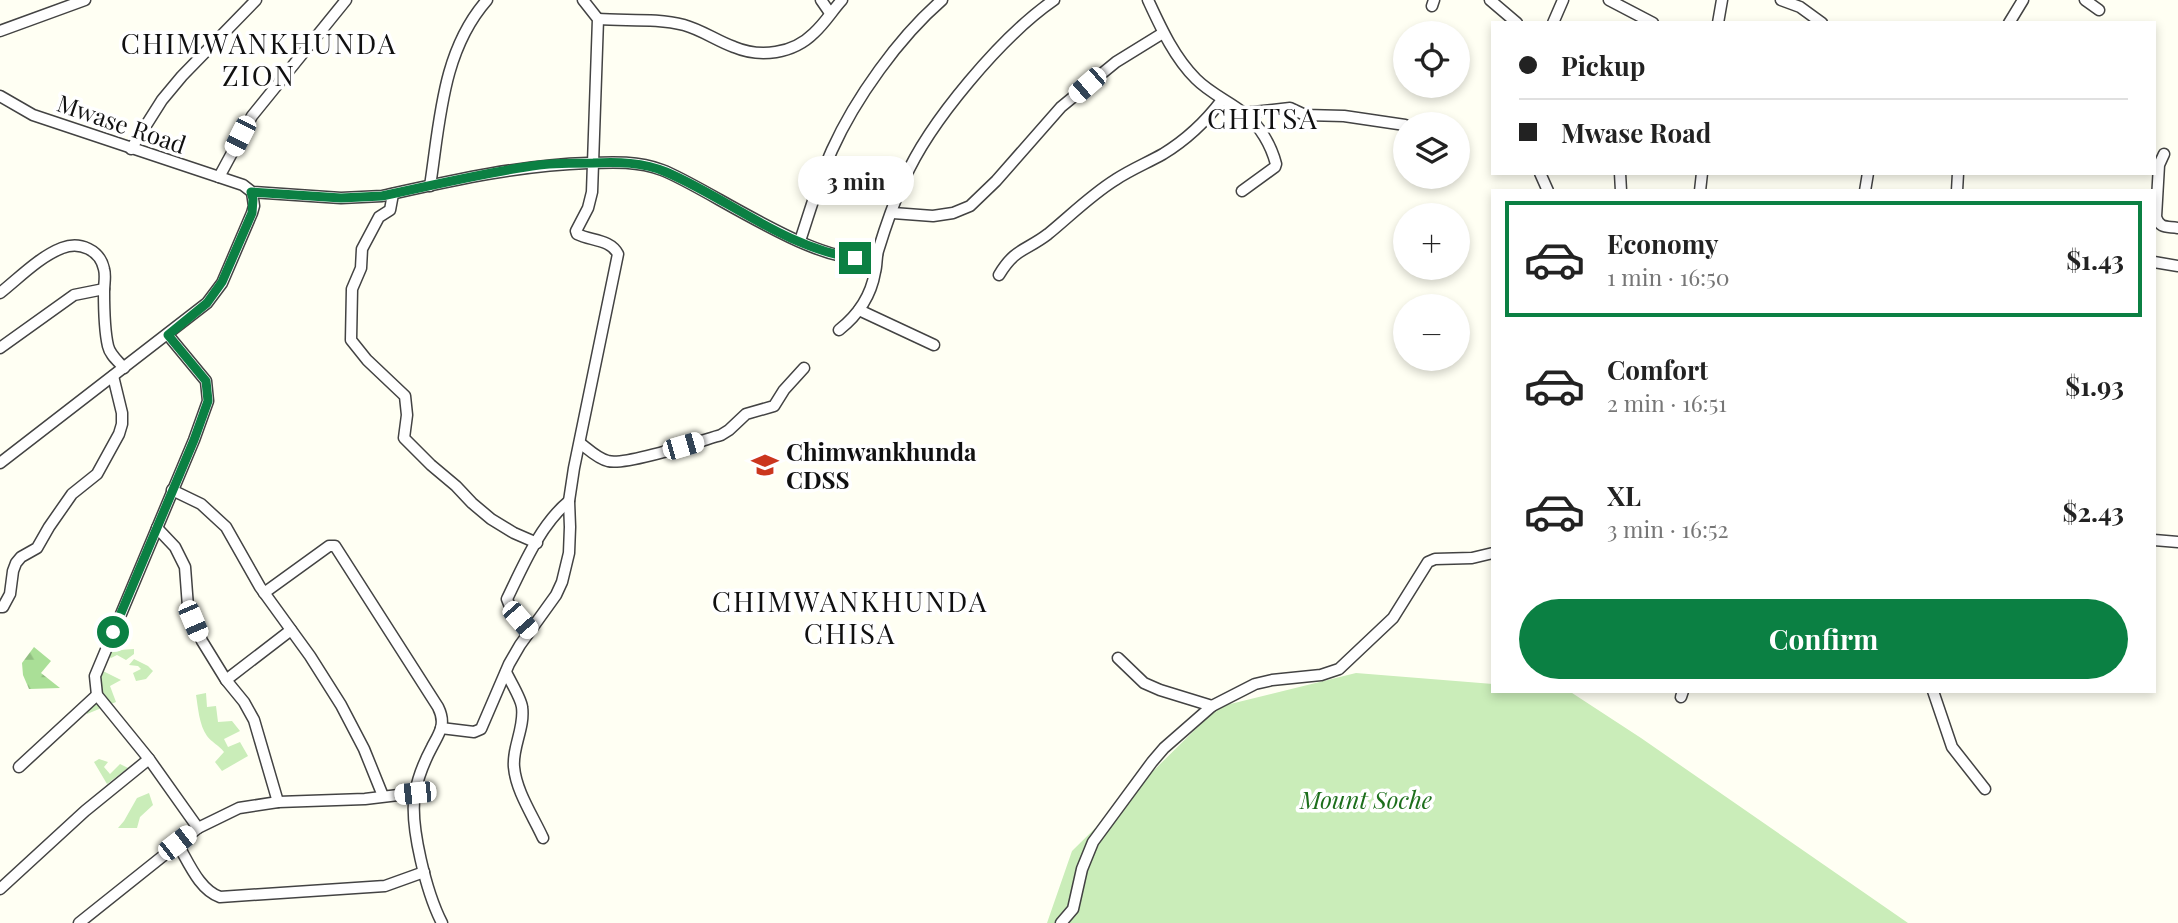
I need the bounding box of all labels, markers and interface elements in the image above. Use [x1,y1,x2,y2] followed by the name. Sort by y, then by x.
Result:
[1393,21,1470,371] map controls
[1393,21,1470,98] button: locate
[121,24,397,93] district label: CHIMWANKHUNDA ZION
[1561,48,1645,83] text: Pickup
[1065,63,1110,107] car
[53,86,191,160] street label: Mwase Road
[1207,99,1319,136] district label: CHITSA
[1393,112,1470,189] button: layers
[222,113,259,159] car
[1561,115,1711,150] text: Mwase Road
[797,156,913,205] callout: 3 min
[827,165,885,196] text: 3 min
[1393,203,1470,280] button: +
[1607,226,1718,261] text: Economy
[1523,228,1586,291] icon: car
[839,242,871,274] route end
[2066,242,2124,277] text: $1.43
[1607,261,1730,292] text: 1 min · 16:50
[1393,294,1470,371] button: −
[1607,352,1708,387] text: Comfort
[1523,354,1586,417] icon: car
[2065,368,2124,403] text: $1.93
[1607,387,1727,418] text: 2 min · 16:51
[660,430,707,462] car
[786,435,977,495] place label: Chimwankhunda CDSS
[750,450,780,480] school or university icon: Chimwankhunda CDSS
[1607,478,1641,513] text: XL
[1523,480,1586,543] icon: car
[2062,494,2124,529] text: $2.43
[1607,513,1729,544] text: 3 min · 16:52
[712,582,988,651] district label: CHIMWANKHUNDA CHISA
[499,597,542,643] car
[176,598,211,644] car
[1519,599,2128,679] button: Confirm
[97,616,129,648] route start
[394,780,437,806] car
[1299,783,1432,815] park label: Mount Soche
[154,822,201,864] car

